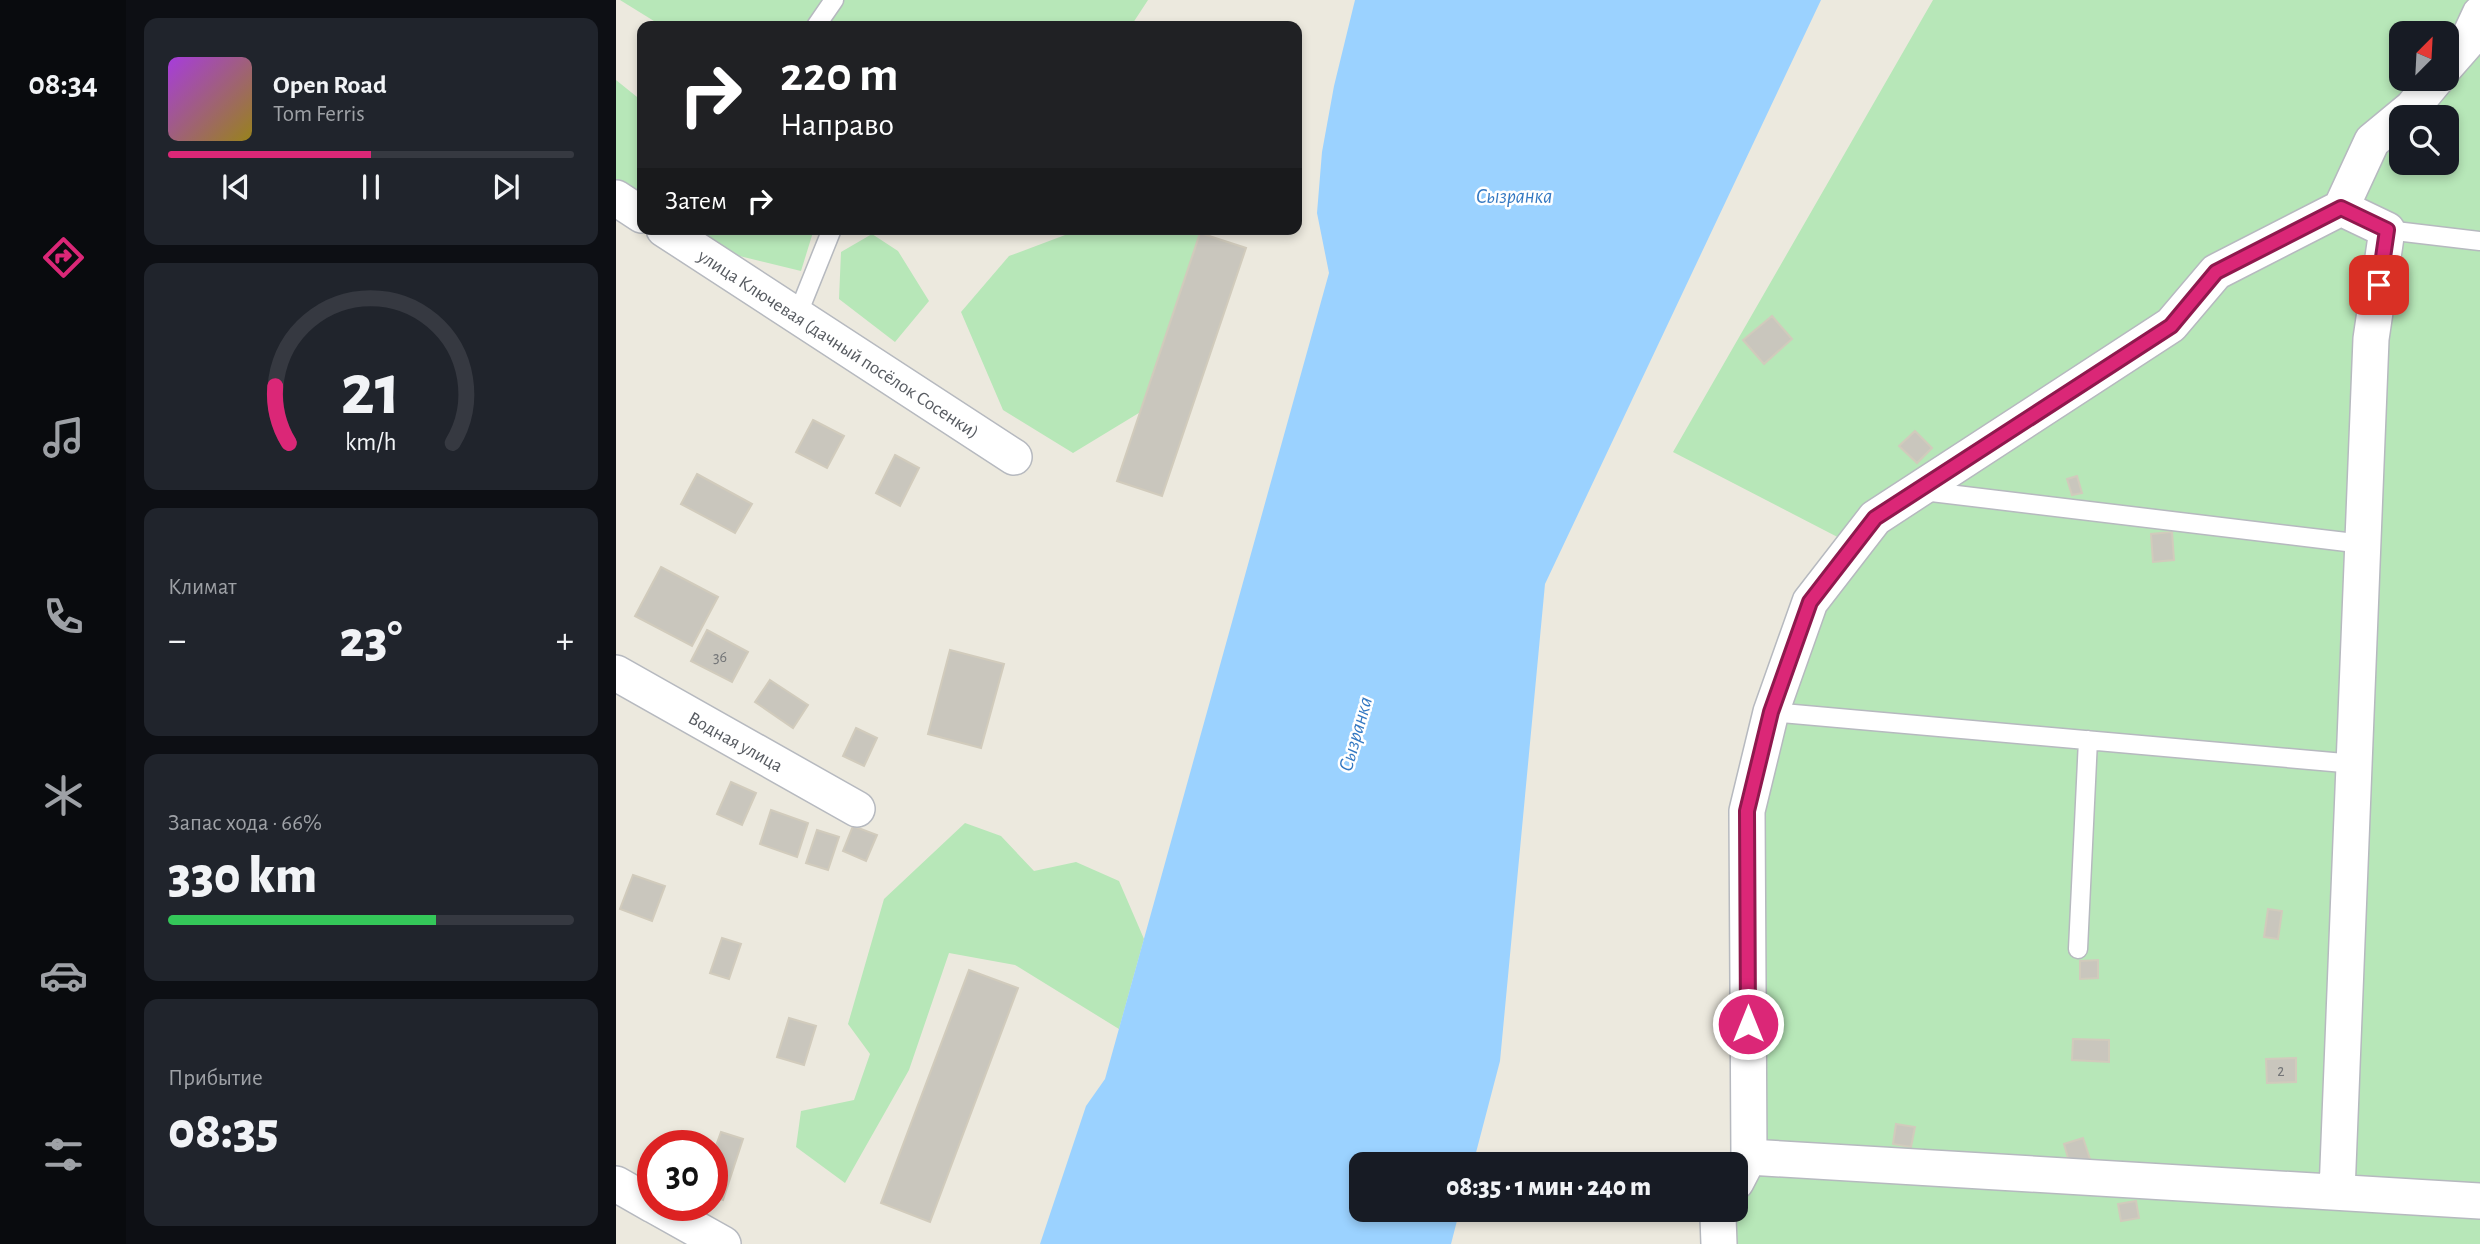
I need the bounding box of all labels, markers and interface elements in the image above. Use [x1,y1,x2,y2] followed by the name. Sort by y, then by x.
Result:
[2389,21,2459,91] north arrow
[2389,21,2459,175] map controls
[665,49,756,140] icon: right
[780,51,899,100] text: 220 m
[28,68,98,100] text: 08:34
[273,72,387,98] text: Open Road
[273,103,365,126] text: Tom Ferris
[2389,105,2459,175] button: search
[780,109,894,141] text: Направо
[217,168,255,206] icon: previous
[352,168,390,206] icon: pause
[487,168,525,206] icon: next
[741,182,779,220] icon: right
[1476,186,1552,208] water label: Сызранка
[665,188,727,214] text: Затем
[39,233,88,282] icon: directions
[694,246,982,442] street label: улица Ключевая (дачный посёлок Сосенки)
[2349,255,2409,315] pin
[2360,266,2398,304] icon: arrive
[341,355,401,428] text: 21
[39,413,88,462] icon: music
[345,430,397,455] text: km/h
[168,576,237,599] text: Климат
[39,592,88,641] icon: phone
[340,614,402,666] text: 23°
[168,622,186,660] text: −
[556,622,574,660] text: +
[713,649,727,665] house number: 36
[1335,694,1377,774] water label: Сызранка
[685,709,786,776] street label: Водная улица
[39,771,88,820] icon: climate
[168,812,322,835] text: Запас хода · 66%
[168,850,317,902] text: 330 km
[39,951,88,1000] icon: car
[1711,987,1785,1061] position arrow
[2277,1063,2285,1079] house number: 2
[168,1067,263,1090] text: Прибытие
[168,1105,279,1157] text: 08:35
[39,1130,88,1179] icon: filters
[637,1130,728,1221] speed limit sign: 30
[1446,1174,1651,1200] text: 08:35 · 1 мин · 240 m

